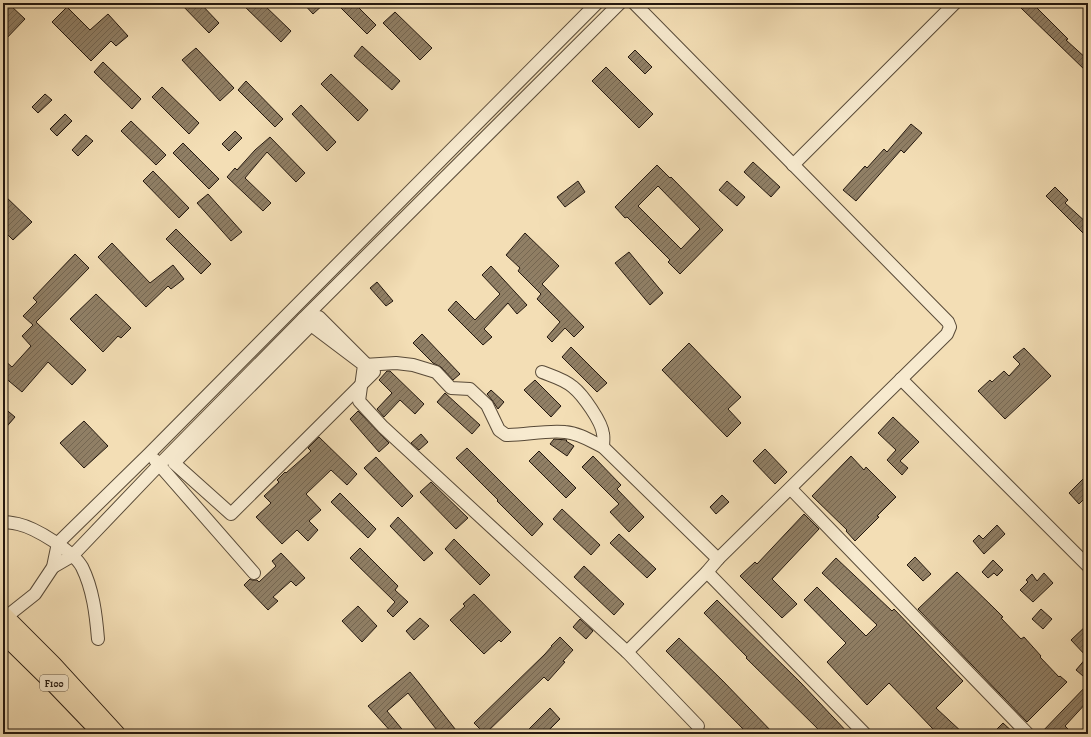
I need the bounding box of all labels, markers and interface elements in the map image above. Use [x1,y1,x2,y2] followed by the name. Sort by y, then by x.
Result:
[40,675,68,691] road number: F100

